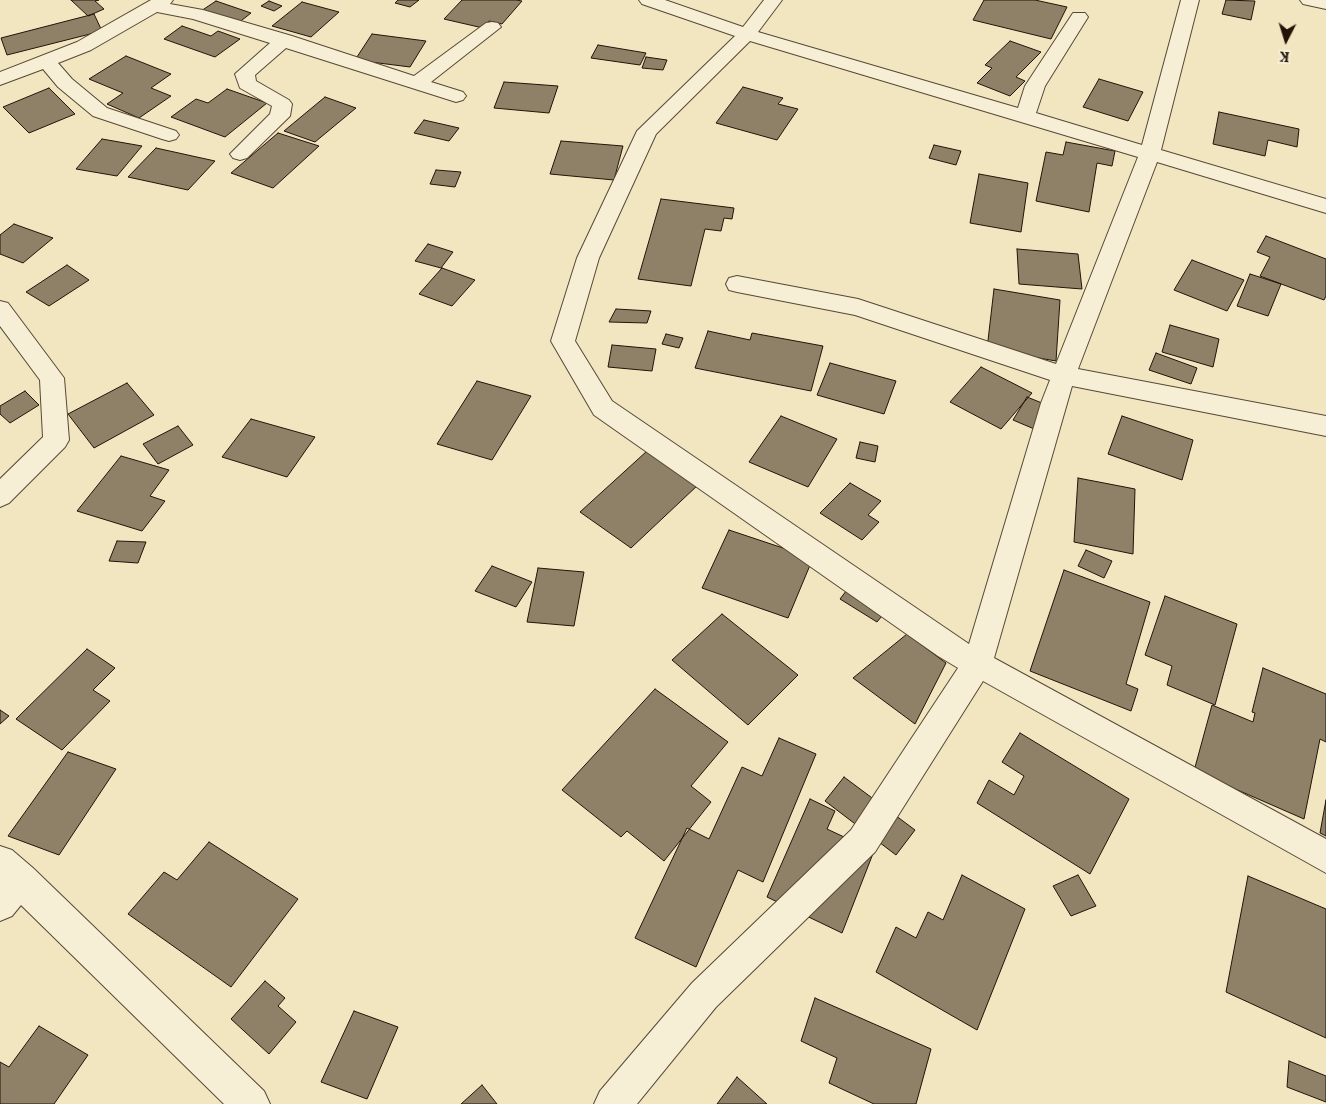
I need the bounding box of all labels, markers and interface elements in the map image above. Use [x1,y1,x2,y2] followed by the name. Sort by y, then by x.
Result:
[1261,15,1311,65] north arrow
[1279,46,1291,65] text: K

